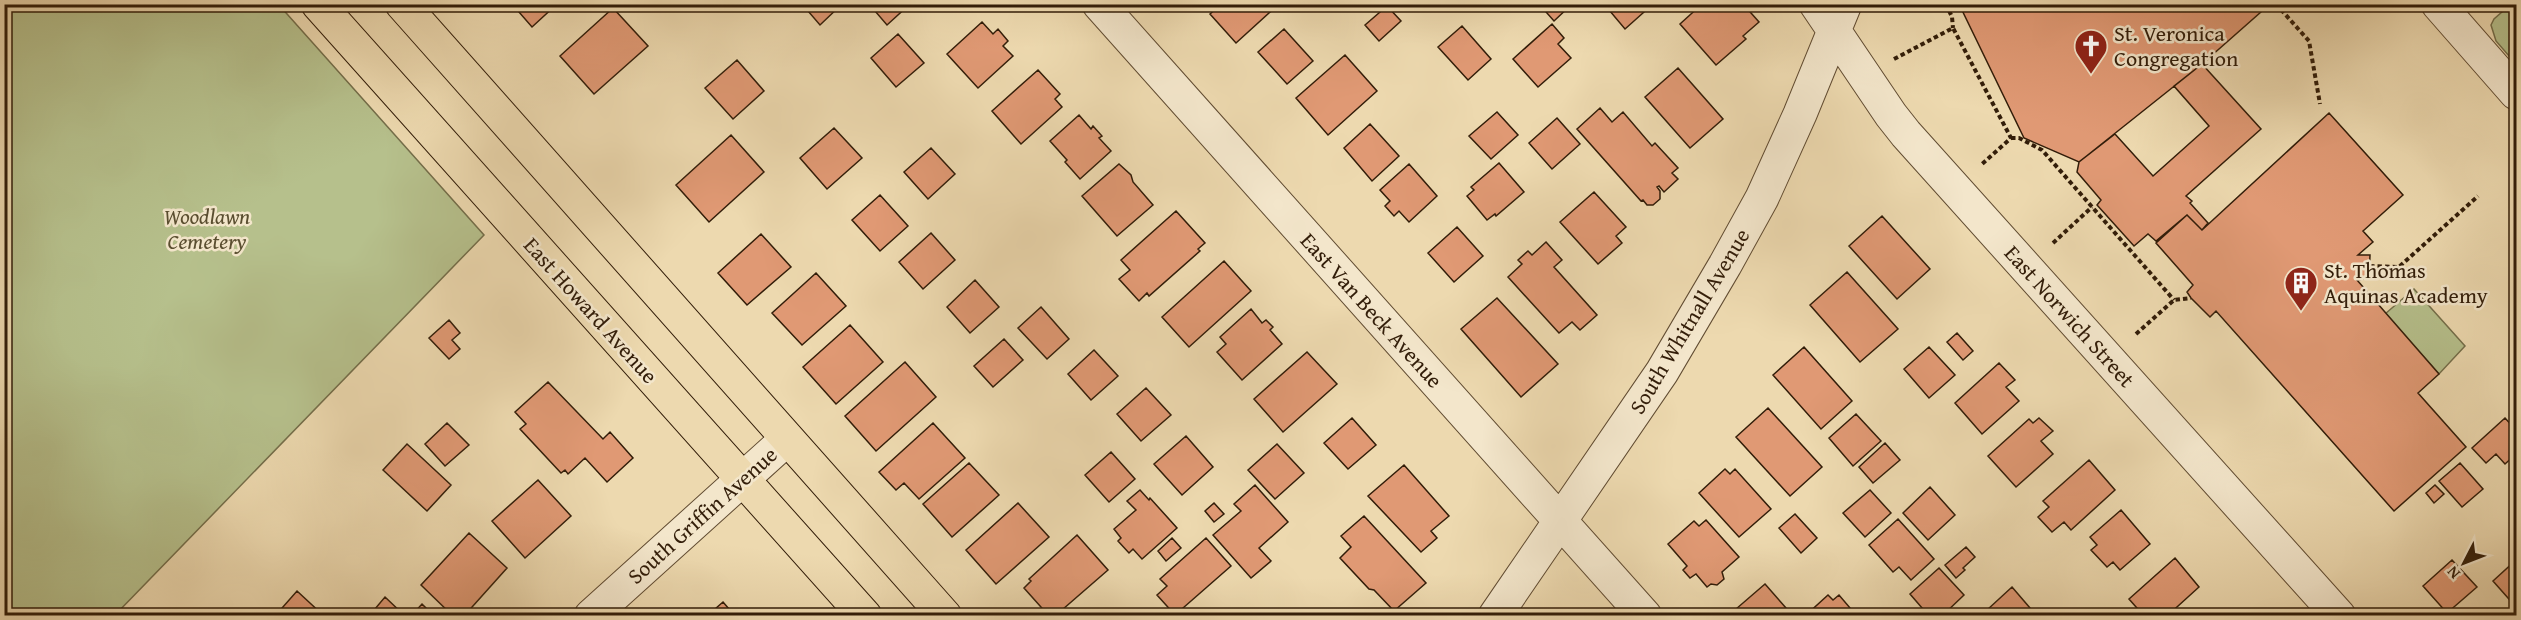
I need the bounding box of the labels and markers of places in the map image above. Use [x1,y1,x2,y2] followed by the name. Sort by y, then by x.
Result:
[2114,17,2239,74] place label: St. Veronica Congregation
[2073,28,2109,75] church icon: St. Veronica Congregation
[2324,254,2488,311] place label: St. Thomas Aquinas Academy
[2283,265,2319,312] building icon: St. Thomas Aquinas Academy

